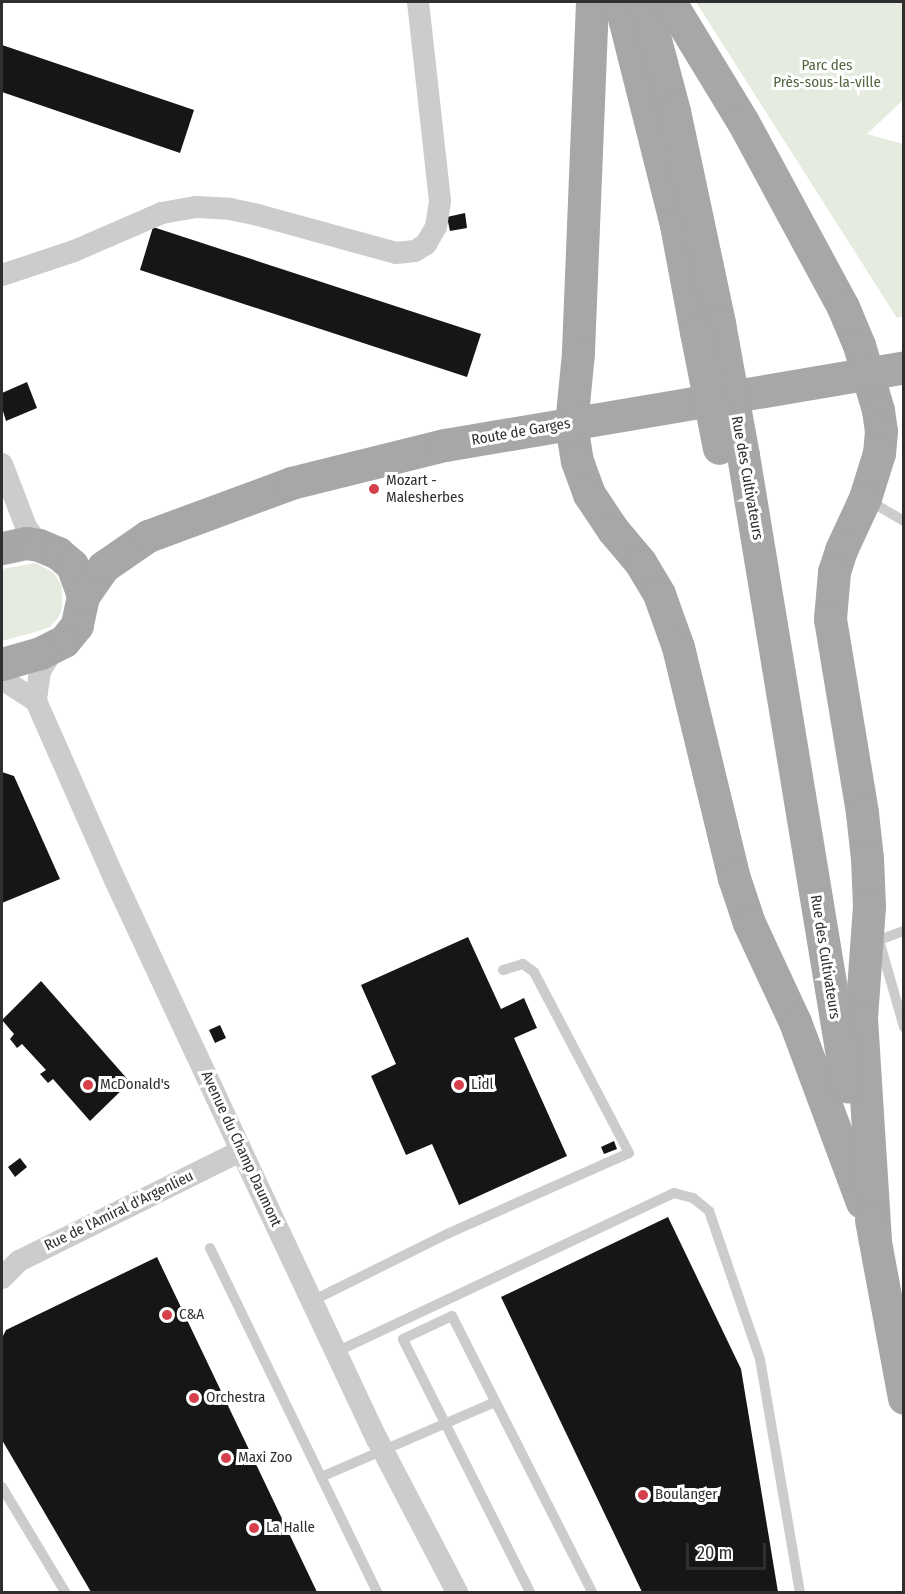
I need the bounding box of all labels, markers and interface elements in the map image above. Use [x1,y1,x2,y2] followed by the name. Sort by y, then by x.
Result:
[773,56,881,91] park label: Parc des Près-sous-la-ville
[470,414,572,450] street label: Route de Garges
[727,415,767,541] street label: Rue des Cultivateurs
[386,471,464,506] place label: Mozart - Malesherbes
[367,482,381,496] marker: Mozart - Malesherbes
[806,894,844,1020] street label: Rue des Cultivateurs
[197,1068,285,1230] street label: Avenue du Champ Daumont
[100,1076,170,1094] place label: McDonald's
[471,1076,493,1094] place label: Lidl
[81,1078,95,1092] marker: McDonald's
[452,1078,466,1092] marker: Lidl
[42,1167,196,1255] street label: Rue de l'Amiral d'Argenlieu
[179,1306,204,1324] place label: C&A
[160,1308,174,1322] marker: C&A
[206,1389,265,1407] place label: Orchestra
[187,1391,201,1405] marker: Orchestra
[238,1449,292,1467] place label: Maxi Zoo
[219,1451,233,1465] marker: Maxi Zoo
[655,1486,718,1504] place label: Boulanger
[636,1488,650,1502] marker: Boulanger
[266,1519,315,1537] place label: La Halle
[247,1521,261,1535] marker: La Halle
[689,1531,768,1569] scale bar
[697,1542,732,1564] text: 20 m

